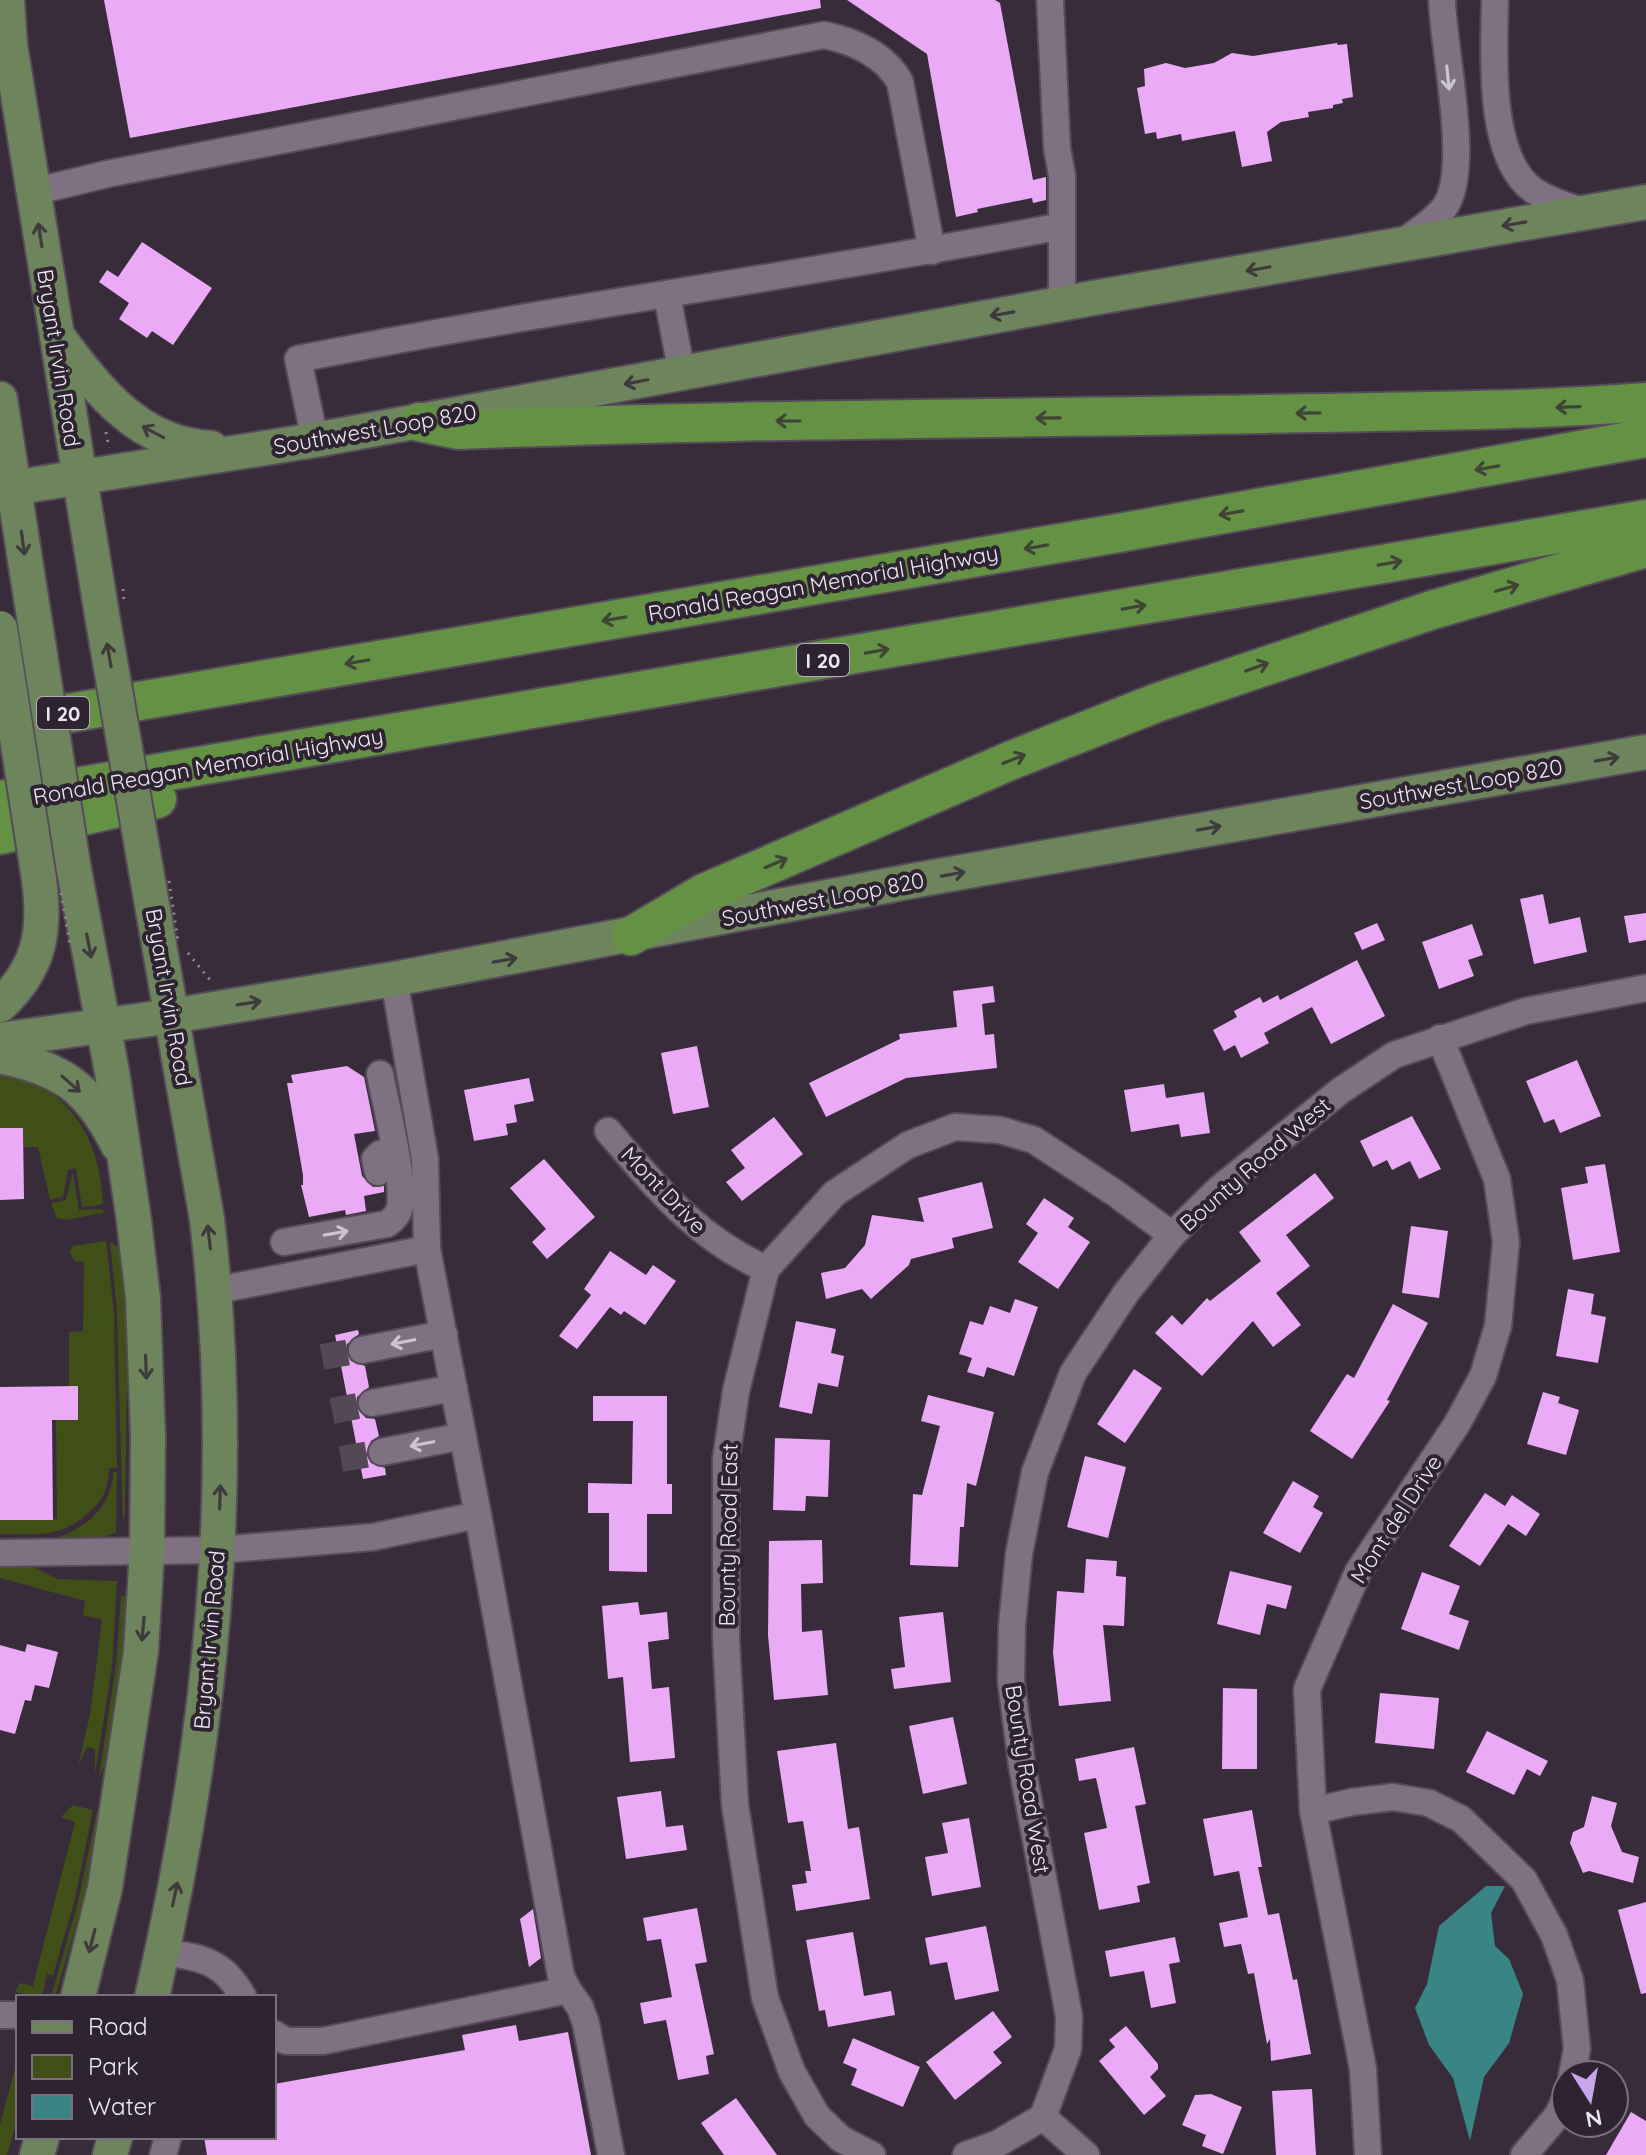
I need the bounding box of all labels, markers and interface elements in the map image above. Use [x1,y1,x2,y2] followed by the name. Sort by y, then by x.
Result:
[1441,64,1456,91] one-way arrow
[1502,217,1527,232] one-way arrow
[32,223,47,248] one-way arrow
[1246,262,1271,277] one-way arrow
[31,267,87,449] street label: Bryant Irvin Road
[990,308,1015,323] one-way arrow
[624,376,649,391] one-way arrow
[271,397,479,461] street label: Southwest Loop 820
[1555,400,1582,415] one-way arrow
[1295,405,1322,420] one-way arrow
[1035,410,1062,425] one-way arrow
[775,413,802,429] one-way arrow
[141,423,165,439] one-way arrow
[1475,461,1500,476] one-way arrow
[1218,506,1244,521] one-way arrow
[16,530,31,555] one-way arrow
[646,538,1000,628] street label: Ronald Reagan Memorial Highway
[1023,540,1049,555] one-way arrow
[1377,555,1402,570] one-way arrow
[1494,580,1519,594] one-way arrow
[1120,598,1146,613] one-way arrow
[602,612,627,627] one-way arrow
[864,642,890,657] one-way arrow
[100,643,115,668] one-way arrow
[797,644,849,676] road number: I 20
[345,656,371,671] one-way arrow
[1245,659,1270,674] one-way arrow
[37,697,89,729] road number: I 20
[31,721,385,811] street label: Ronald Reagan Memorial Highway
[1001,751,1026,765] one-way arrow
[1593,751,1619,766] one-way arrow
[1357,752,1565,816] street label: Southwest Loop 820
[1196,820,1221,835] one-way arrow
[763,855,788,870] one-way arrow
[940,865,965,880] one-way arrow
[719,866,927,932] street label: Southwest Loop 820
[140,906,198,1088] street label: Bryant Irvin Road
[82,933,97,958] one-way arrow
[492,951,518,966] one-way arrow
[236,995,261,1010] one-way arrow
[61,1075,81,1093] one-way arrow
[1174,1091,1336,1237] street label: Bounty Road West
[616,1140,712,1240] street label: Mont Drive
[202,1224,217,1251] one-way arrow
[323,1225,348,1240] one-way arrow
[390,1335,416,1350] one-way arrow
[139,1353,154,1380] one-way arrow
[410,1437,436,1452] one-way arrow
[712,1443,744,1627] street label: Bounty Road East
[1344,1450,1448,1588] street label: Mont del Drive
[213,1484,228,1511] one-way arrow
[187,1549,231,1731] street label: Bryant Irvin Road
[135,1615,150,1642] one-way arrow
[999,1683,1057,1875] street label: Bounty Road West
[168,1881,183,1907] one-way arrow
[84,1927,99,1953] one-way arrow
[16,1995,276,2139] legend
[88,2011,148,2041] text: Road
[88,2051,139,2081] text: Park
[1550,2059,1630,2139] north arrow
[88,2091,156,2121] text: Water
[1583,2103,1604,2134] text: N

